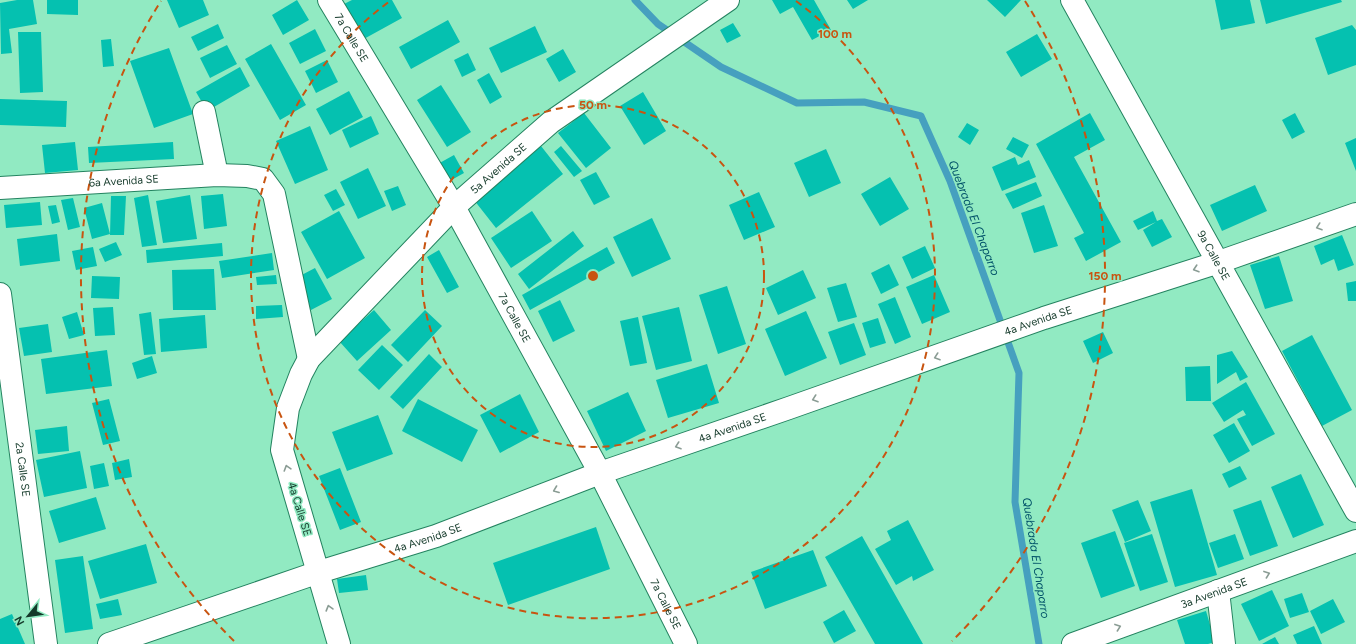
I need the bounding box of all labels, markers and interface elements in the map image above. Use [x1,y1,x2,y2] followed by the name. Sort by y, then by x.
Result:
[332,11,371,65] street label: 7a Calle SE
[818,27,852,41] text: 100 m
[579,98,607,112] text: 50 m
[468,140,529,197] street label: 5a Avenida SE
[946,158,1002,278] water label: Quebrada El Chaparro
[88,172,159,190] street label: 6a Avenida SE
[1316,222,1323,230] one-way arrow
[1194,228,1232,283] street label: 9a Calle SE
[1193,264,1200,273] one-way arrow
[586,269,600,283] centre of rings
[1088,269,1122,283] text: 150 m
[495,291,533,345] street label: 7a Calle SE
[1003,303,1074,339] street label: 4a Avenida SE
[934,352,941,360] one-way arrow
[811,395,818,403] one-way arrow
[697,410,768,446] street label: 4a Avenida SE
[13,441,33,498] street label: 2a Calle SE
[675,441,682,450] one-way arrow
[283,464,292,471] one-way arrow
[285,481,314,538] street label: 4a Calle SE
[552,485,559,493] one-way arrow
[1020,497,1052,619] water label: Quebrada El Chaparro
[392,521,464,556] street label: 4a Avenida SE
[1263,570,1270,578] one-way arrow
[1179,575,1249,611] street label: 3a Avenida SE
[647,577,684,632] street label: 7a Calle SE
[8,596,48,636] north arrow
[325,605,334,612] one-way arrow
[12,614,27,627] text: N
[1115,624,1122,632] one-way arrow

